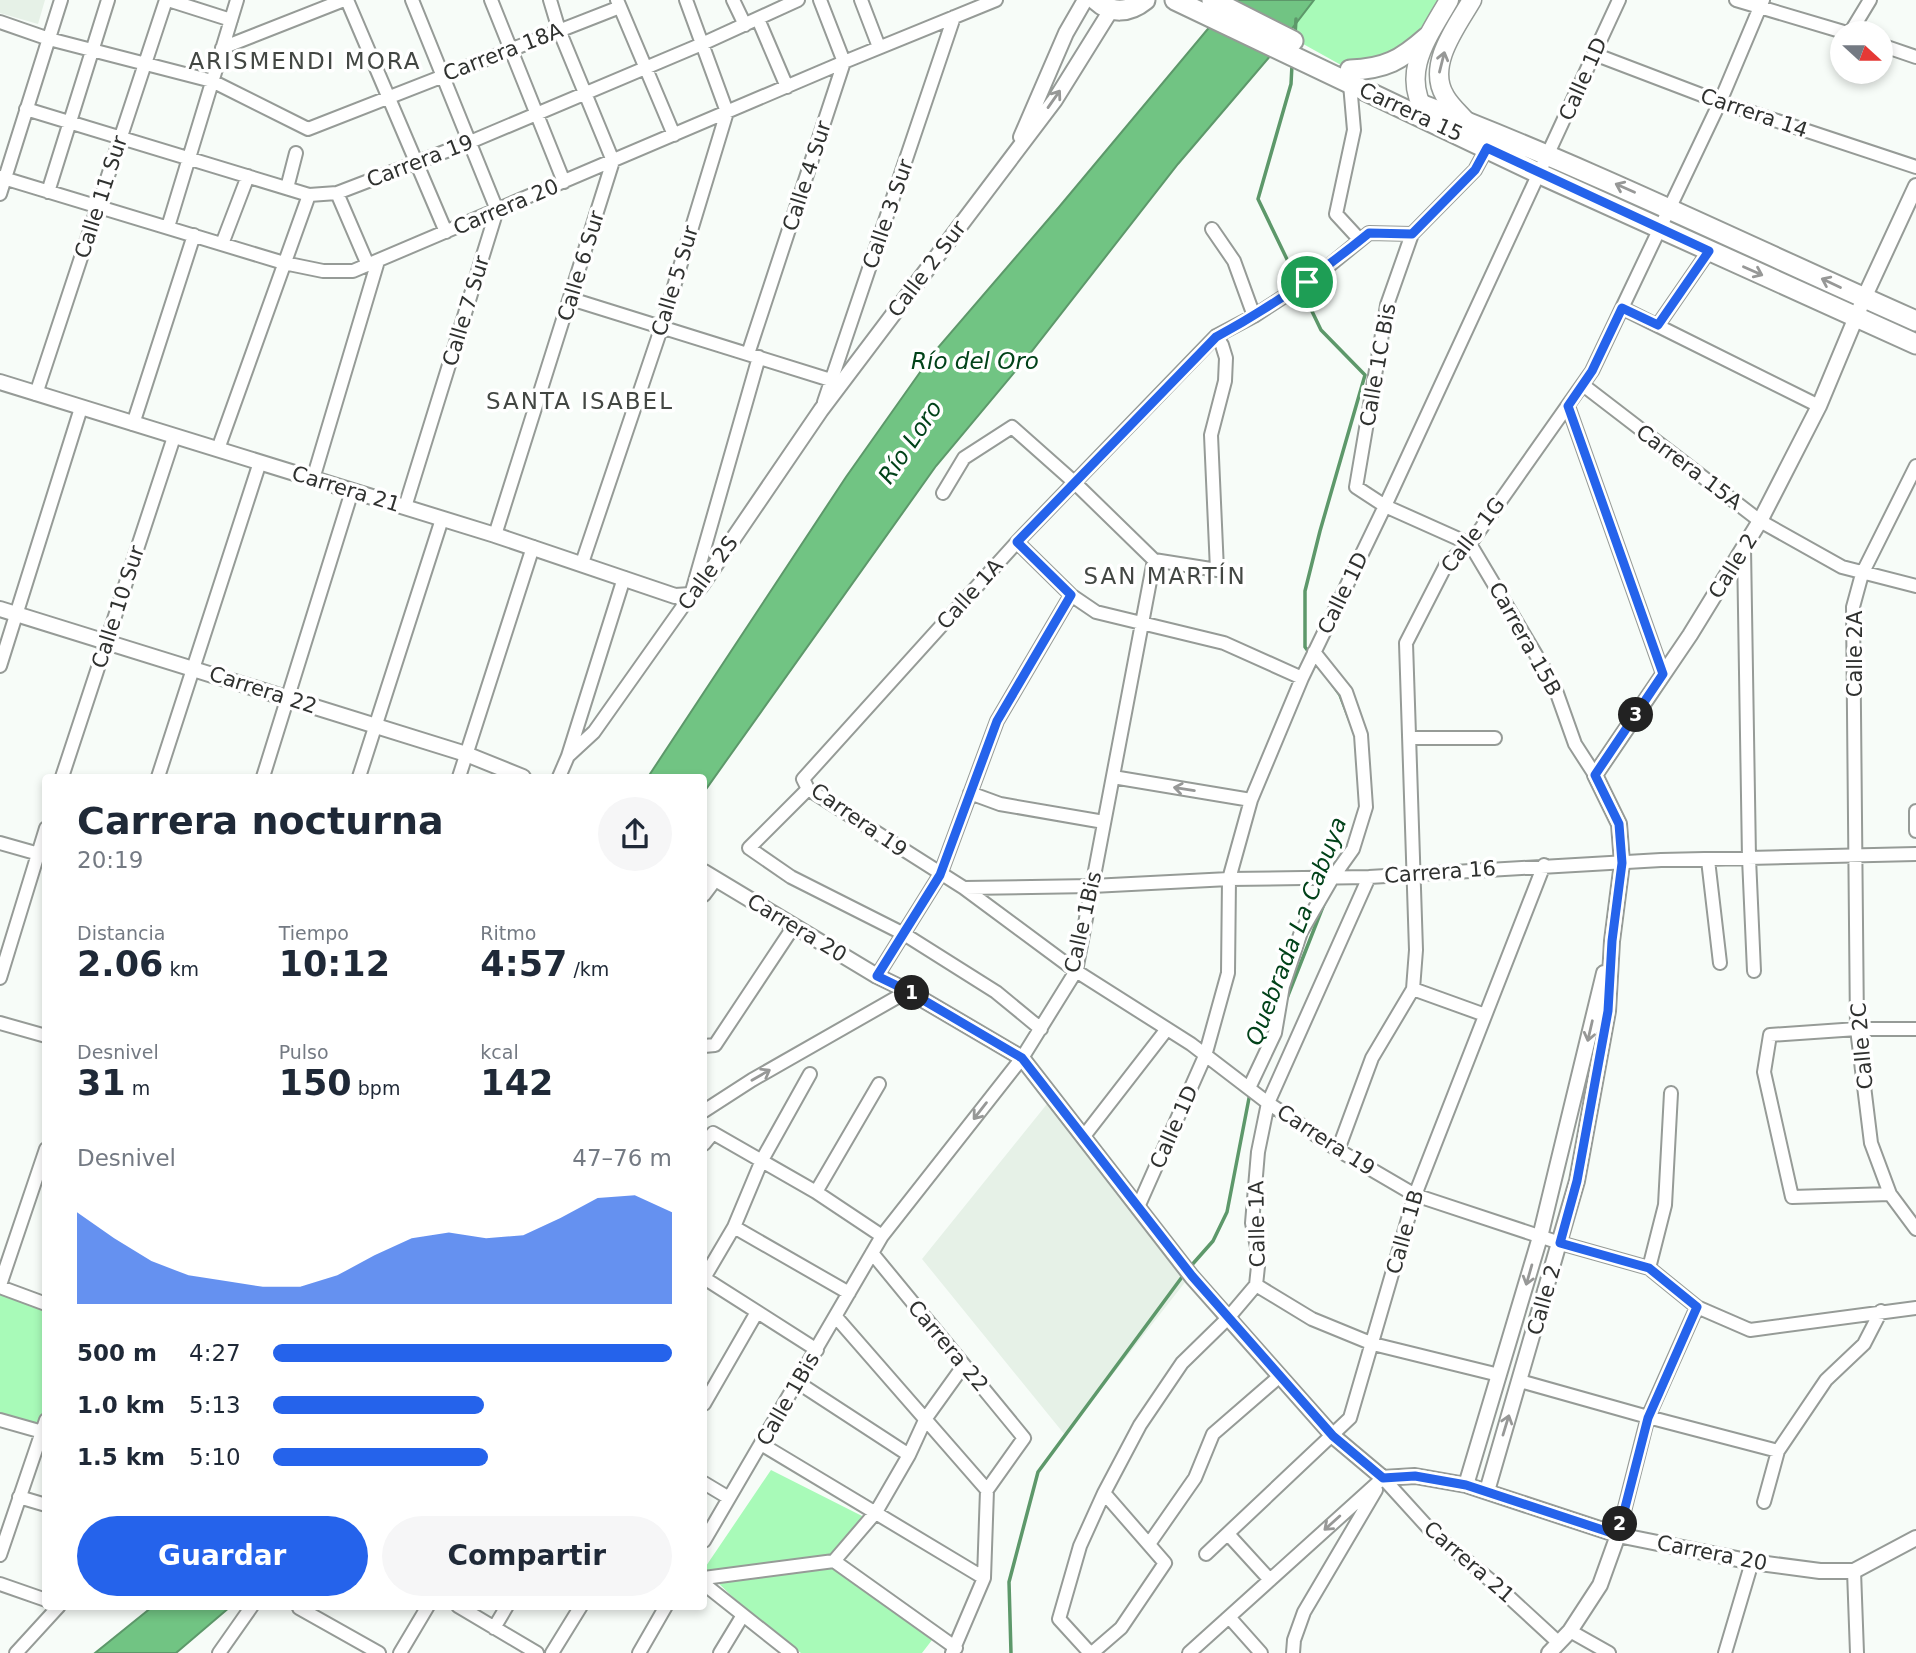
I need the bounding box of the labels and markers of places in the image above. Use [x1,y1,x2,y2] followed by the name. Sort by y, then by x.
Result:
[1277,252,1337,312] pin
[1618,698,1654,732] pin: 3
[894,976,930,1010] pin: 1
[1602,1506,1638,1542] pin: 2

